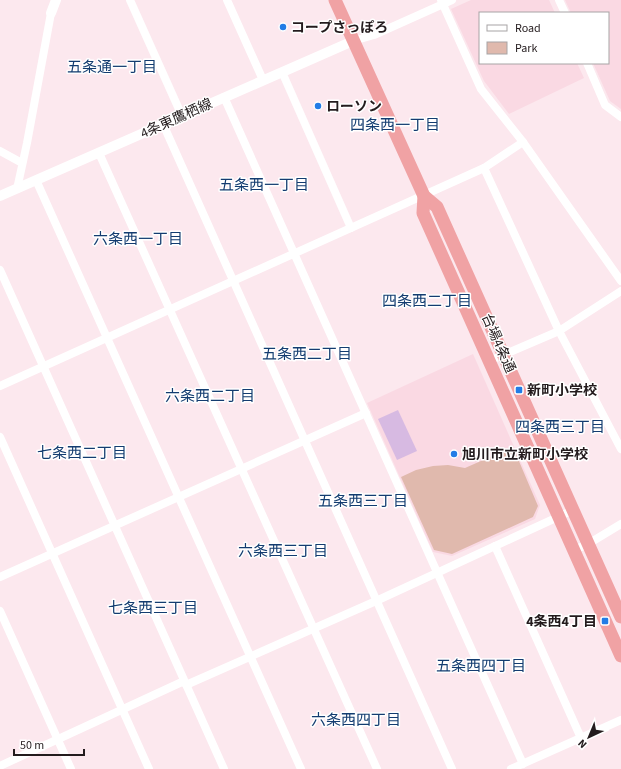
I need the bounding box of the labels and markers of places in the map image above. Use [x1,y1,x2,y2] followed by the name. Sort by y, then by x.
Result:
[291,18,388,38] place label: コープさっぽろ
[278,22,288,32] marker: コープさっぽろ
[326,97,382,117] place label: ローソン
[313,101,323,111] marker: ローソン
[527,381,597,401] place label: 新町小学校
[514,385,524,395] marker: 新町小学校
[462,445,588,465] place label: 旭川市立新町小学校
[449,449,459,459] marker: 旭川市立新町小学校
[526,612,597,632] place label: 4条西4丁目
[600,616,610,626] marker: 4条西4丁目

